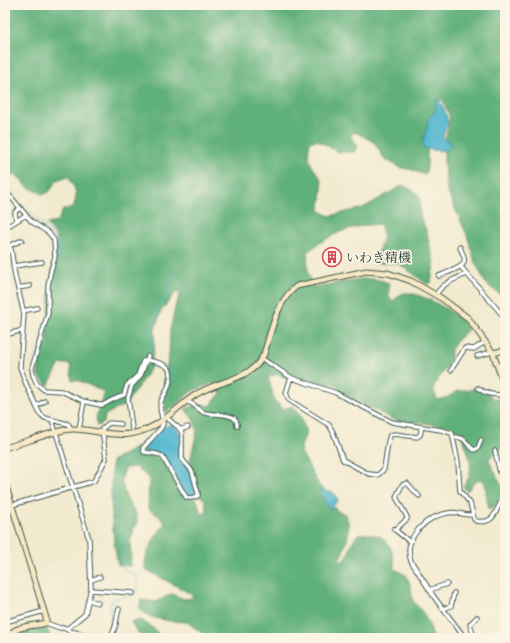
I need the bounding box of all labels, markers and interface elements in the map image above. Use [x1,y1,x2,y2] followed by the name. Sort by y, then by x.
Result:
[321,246,343,268] building icon: いわき精機
[346,250,411,265] place label: いわき精機

